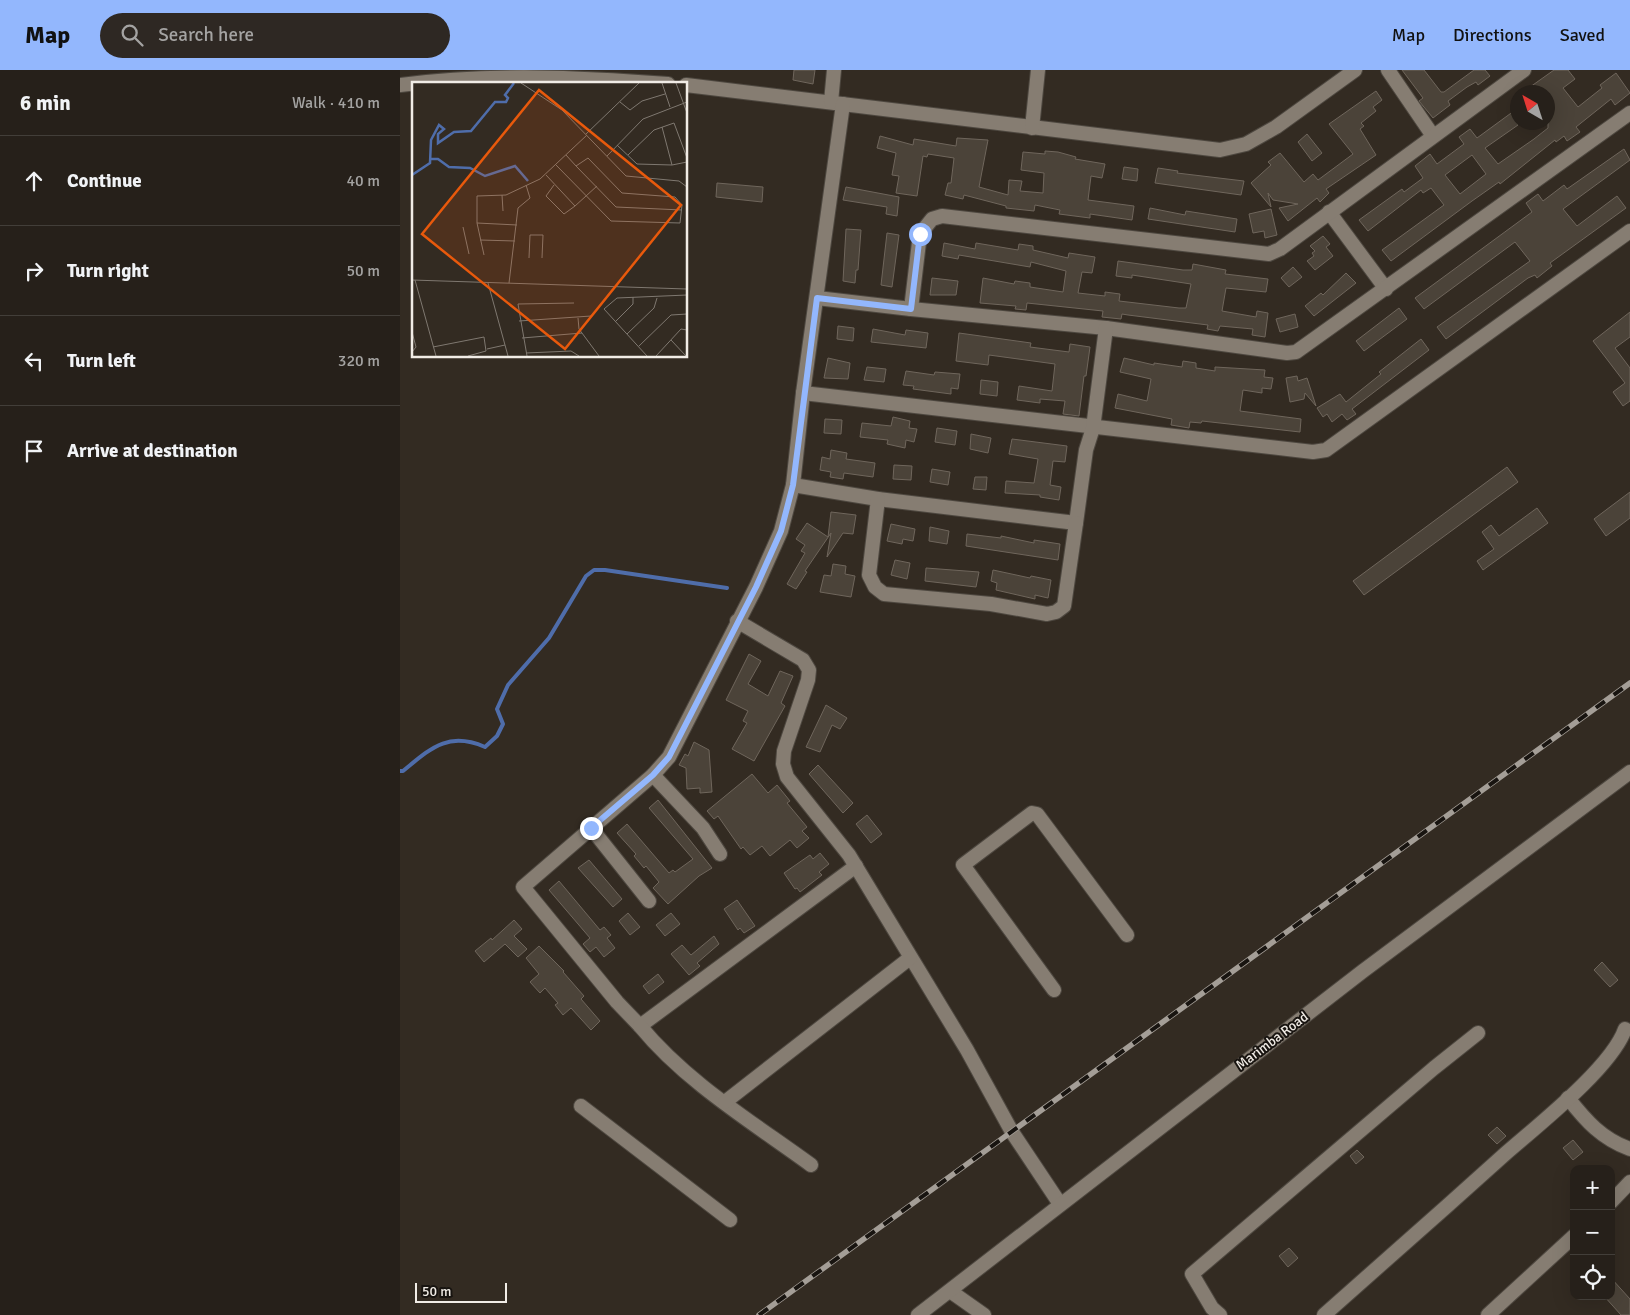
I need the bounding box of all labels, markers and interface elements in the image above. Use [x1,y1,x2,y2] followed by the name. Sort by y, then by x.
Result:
[100,13,450,58] search box
[25,20,70,50] text: Map
[118,21,146,49] icon: search
[158,23,254,47] text: Search here
[1392,24,1425,46] text: Map
[1453,24,1532,46] text: Directions
[1560,24,1605,46] text: Saved
[412,82,688,358] inset map
[1510,85,1555,130] north arrow
[20,90,71,116] text: 6 min
[292,93,380,113] text: Walk · 410 m
[20,167,48,195] icon: ahead
[67,169,142,193] text: Continue
[346,171,380,191] text: 40 m
[909,223,932,246] route start
[20,257,48,285] icon: right
[67,259,149,283] text: Turn right
[346,261,380,281] text: 50 m
[20,347,48,375] icon: left
[67,349,136,373] text: Turn left
[338,351,380,371] text: 320 m
[20,437,48,465] icon: arrive
[67,439,238,463] text: Arrive at destination
[580,817,603,840] route end
[1232,1008,1312,1074] street label: Marimba Road
[1570,1165,1615,1300] map controls
[1570,1165,1615,1210] button: +
[1570,1210,1615,1255] button: −
[1570,1255,1615,1300] button: locate
[415,1280,508,1303] scale bar
[422,1283,451,1300] text: 50 m

